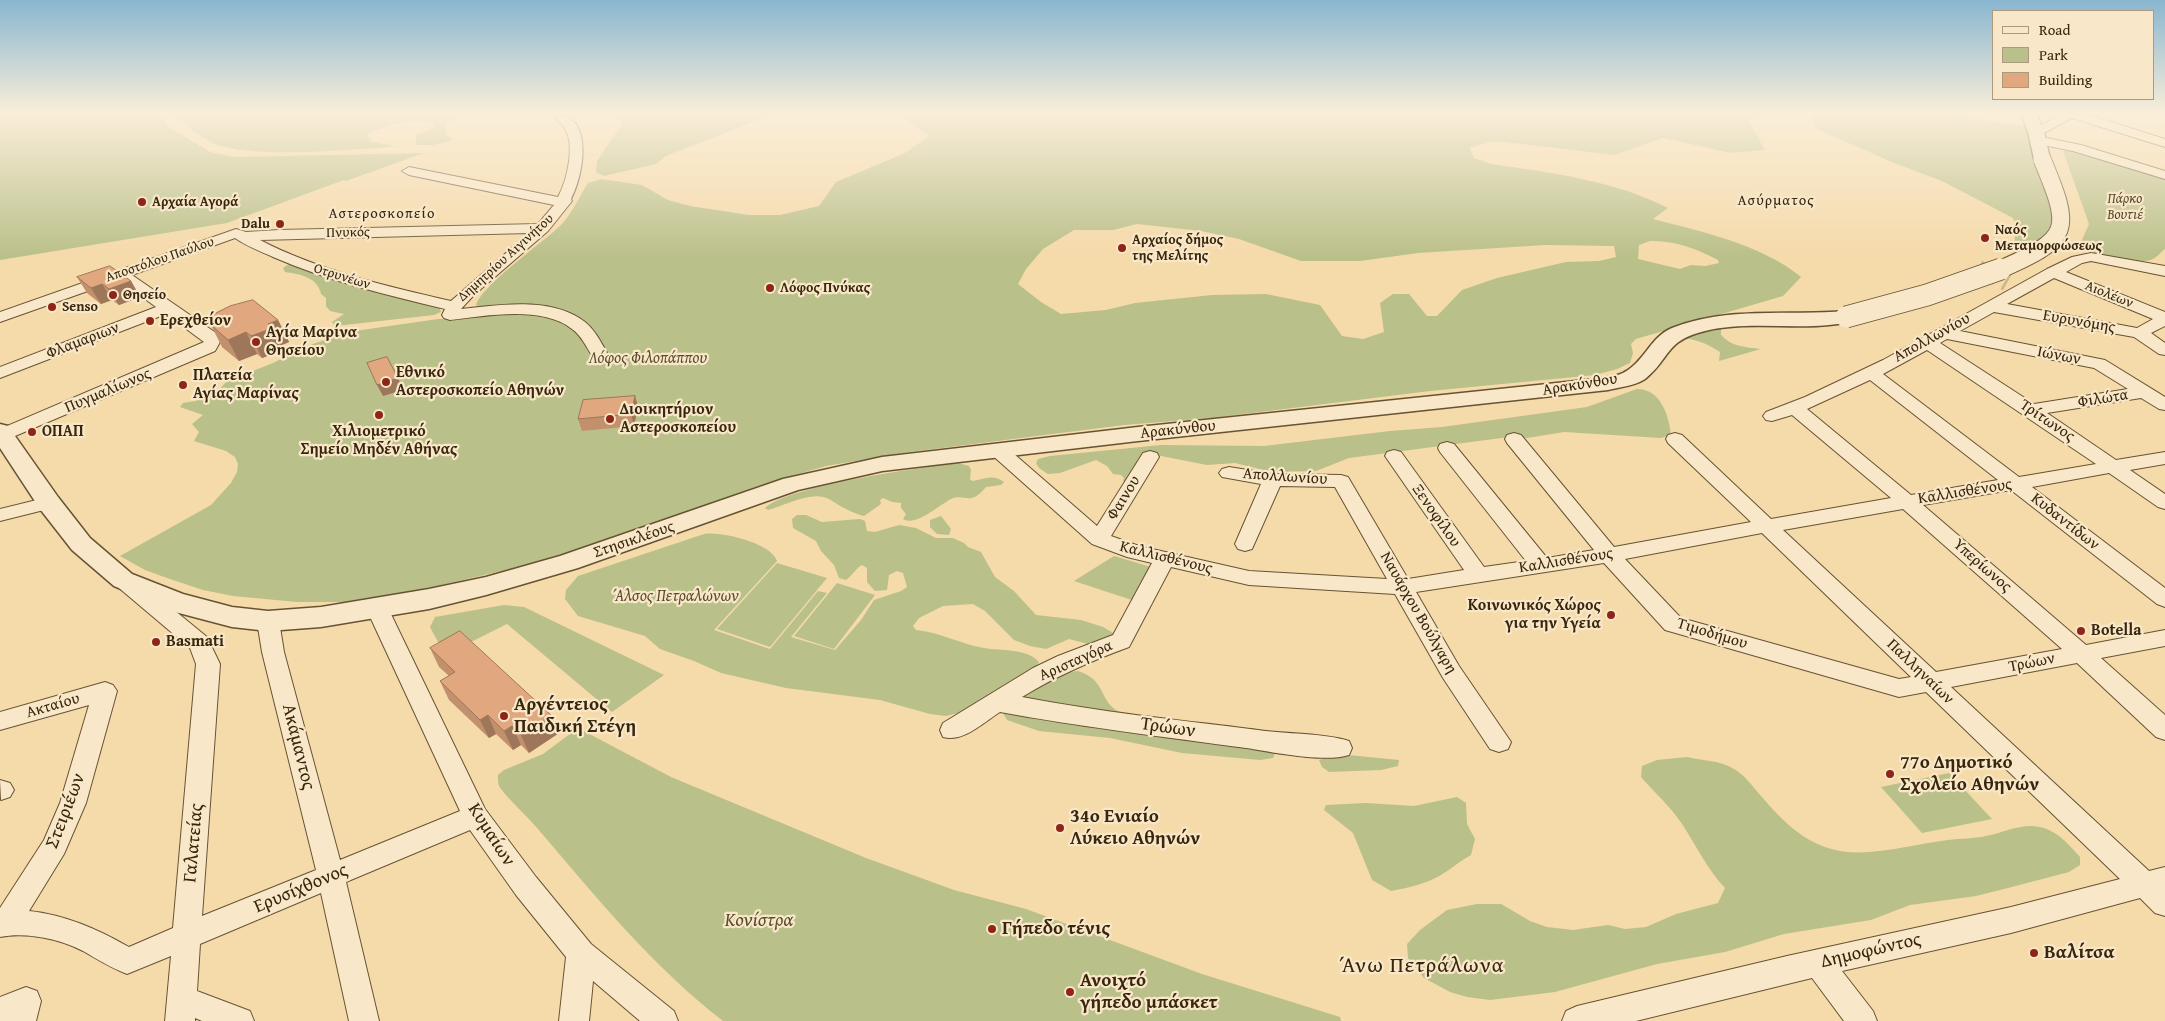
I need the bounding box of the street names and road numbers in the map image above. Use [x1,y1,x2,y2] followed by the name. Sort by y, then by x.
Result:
[455,211,557,305] street label: Δημητρίου Αιγινήτου
[326,224,370,242] street label: Πνυκός
[103,234,217,286] street label: Αποστόλου Παύλου
[312,260,372,294] street label: Οτρυνέων
[2082,278,2136,312] street label: Αιολέων
[2041,306,2117,338] street label: Ευρυνόμης
[1890,309,1974,367] street label: Απολλωνίου
[44,318,122,364] street label: Φλαμαριων
[2035,342,2083,370] street label: Ιώνων
[62,364,154,418] street label: Πυγμαλίωνος
[1541,370,1619,400] street label: Αρακύνθου
[2076,386,2130,412] street label: Φιλώτα
[2016,396,2078,446] street label: Τρίτωνος
[1139,416,1217,444] street label: Αρακύνθου
[1242,464,1328,490] street label: Απολλωνίου
[1103,472,1145,524] street label: Φαινου
[1917,475,2013,509] street label: Καλλισθένους
[1408,481,1464,551] street label: Ξενοφίλου
[2027,489,2103,555] street label: Κυδαντίδων
[591,517,677,563] street label: Στησικλέους
[1949,535,2015,597] street label: Υπερίωνος
[1118,537,1214,579] street label: Καλλισθένους
[1518,544,1614,578] street label: Καλλισθένους
[1375,549,1461,677] street label: Ναυάρχου Βούλγαρη
[1674,614,1750,654] street label: Τιμοδήμου
[1882,635,1958,709] street label: Παλληναίων
[1036,636,1116,686] street label: Αρισταγόρα
[2007,649,2057,677] street label: Τρώων
[24,689,82,723] street label: Ακταίου
[276,701,320,793] street label: Ακάμαντος
[1139,713,1197,743] street label: Τρώων
[41,770,91,852] street label: Στειριέων
[462,799,520,871] street label: Κυμαίων
[179,802,209,884] street label: Γαλατείας
[251,859,351,919] street label: Ερυσίχθονος
[1819,928,1923,974] street label: Δημοφώντος

